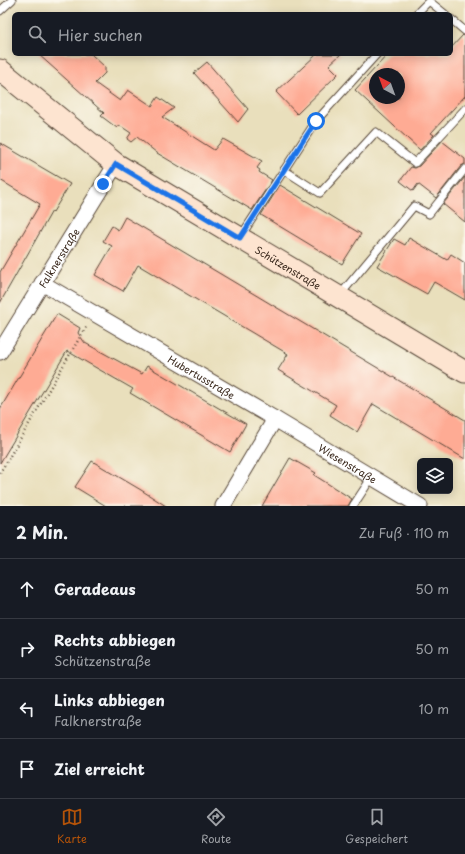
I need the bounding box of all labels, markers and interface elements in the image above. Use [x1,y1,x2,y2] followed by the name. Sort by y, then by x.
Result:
[12,12,453,56] search box
[26,23,48,45] icon: search
[58,23,143,46] text: Hier suchen
[369,68,405,104] north arrow
[307,112,325,130] route start
[94,175,112,193] route end
[34,225,82,290] street label: Falknerstraße
[253,241,324,292] street label: Schützenstraße
[165,351,238,402] street label: Hubertusstraße
[316,439,380,486] street label: Wiesenstraße
[417,458,453,494] map controls
[417,458,453,494] button: layers
[16,519,68,545] text: 2 Min.
[359,523,449,542] text: Zu Fuß · 110 m
[54,577,136,600] text: Geradeaus
[16,578,38,600] icon: ahead
[415,579,449,598] text: 50 m
[54,628,175,651] text: Rechts abbiegen
[16,638,38,660] icon: right
[415,639,449,658] text: 50 m
[54,651,151,670] text: Schützenstraße
[54,688,165,711] text: Links abbiegen
[16,698,38,720] icon: left
[419,699,449,718] text: 10 m
[54,711,142,730] text: Falknerstraße
[54,757,145,780] text: Ziel erreicht
[16,758,38,780] icon: arrive
[57,806,87,847] tab: Karte
[201,806,231,847] tab: Route
[345,806,408,847] tab: Gespeichert

